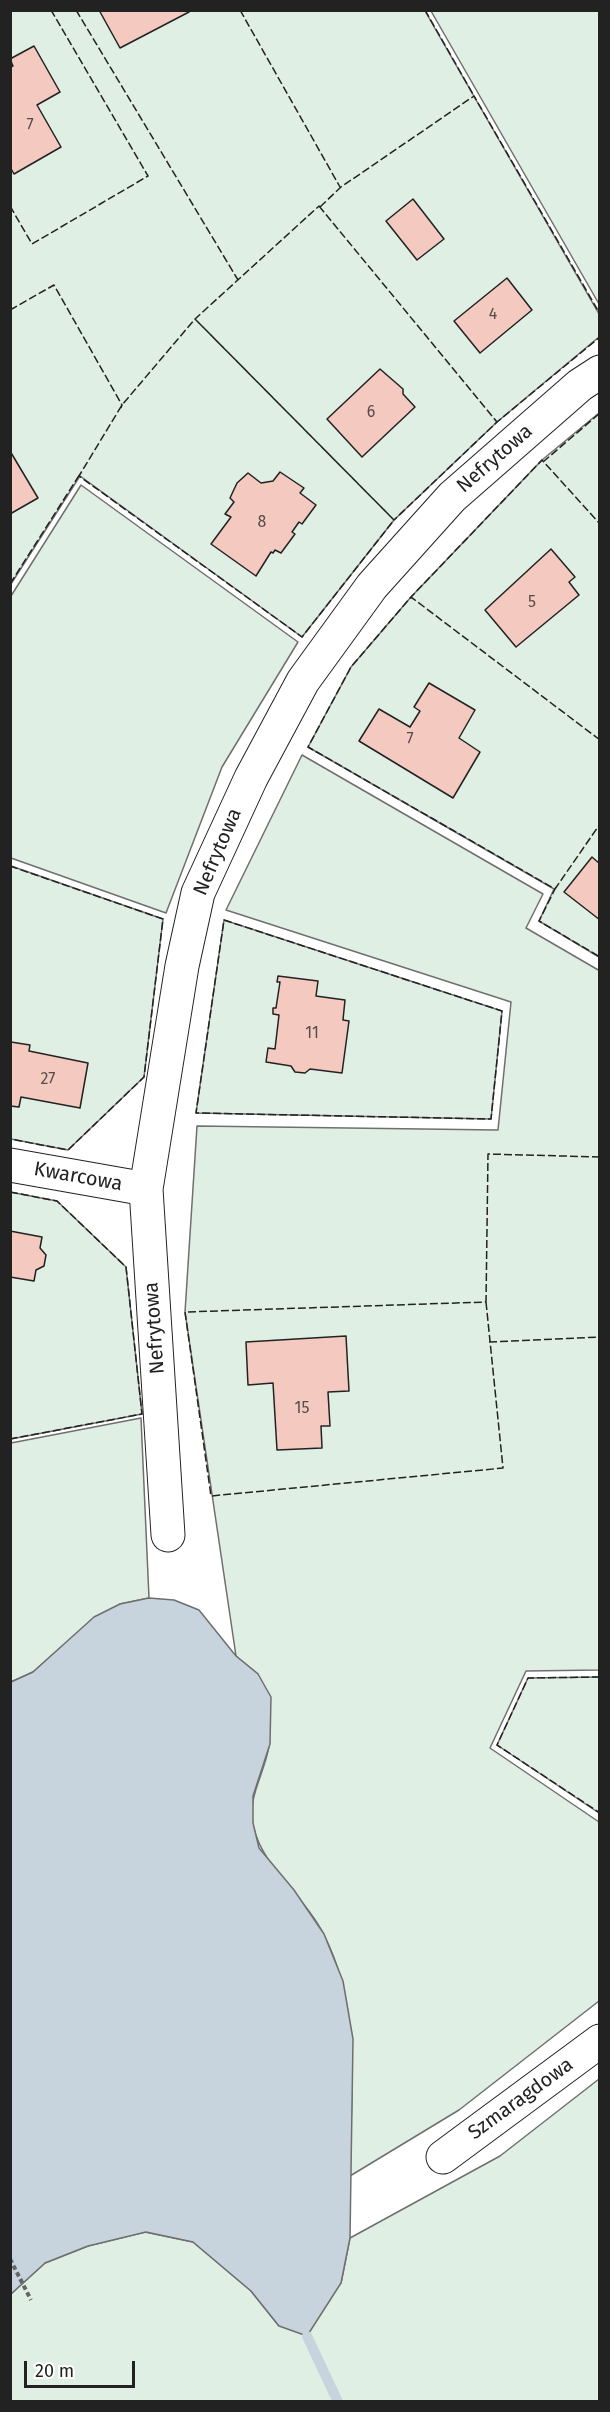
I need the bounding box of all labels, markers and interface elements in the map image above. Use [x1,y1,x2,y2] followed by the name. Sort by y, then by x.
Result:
[26,116,34,136] house number: 7
[489,305,497,325] house number: 4
[367,403,375,423] house number: 6
[452,420,538,498] street label: Nefrytowa
[258,513,266,533] house number: 8
[528,593,536,613] house number: 5
[406,730,414,750] house number: 7
[189,805,247,899] street label: Nefrytowa
[305,1024,319,1044] house number: 11
[41,1070,55,1090] house number: 27
[32,1157,124,1197] street label: Kwarcowa
[140,1281,170,1375] street label: Nefrytowa
[295,1399,309,1419] house number: 15
[464,2053,578,2145] street label: Szmaragdowa
[27,2349,138,2387] scale bar
[35,2360,74,2382] text: 20 m

